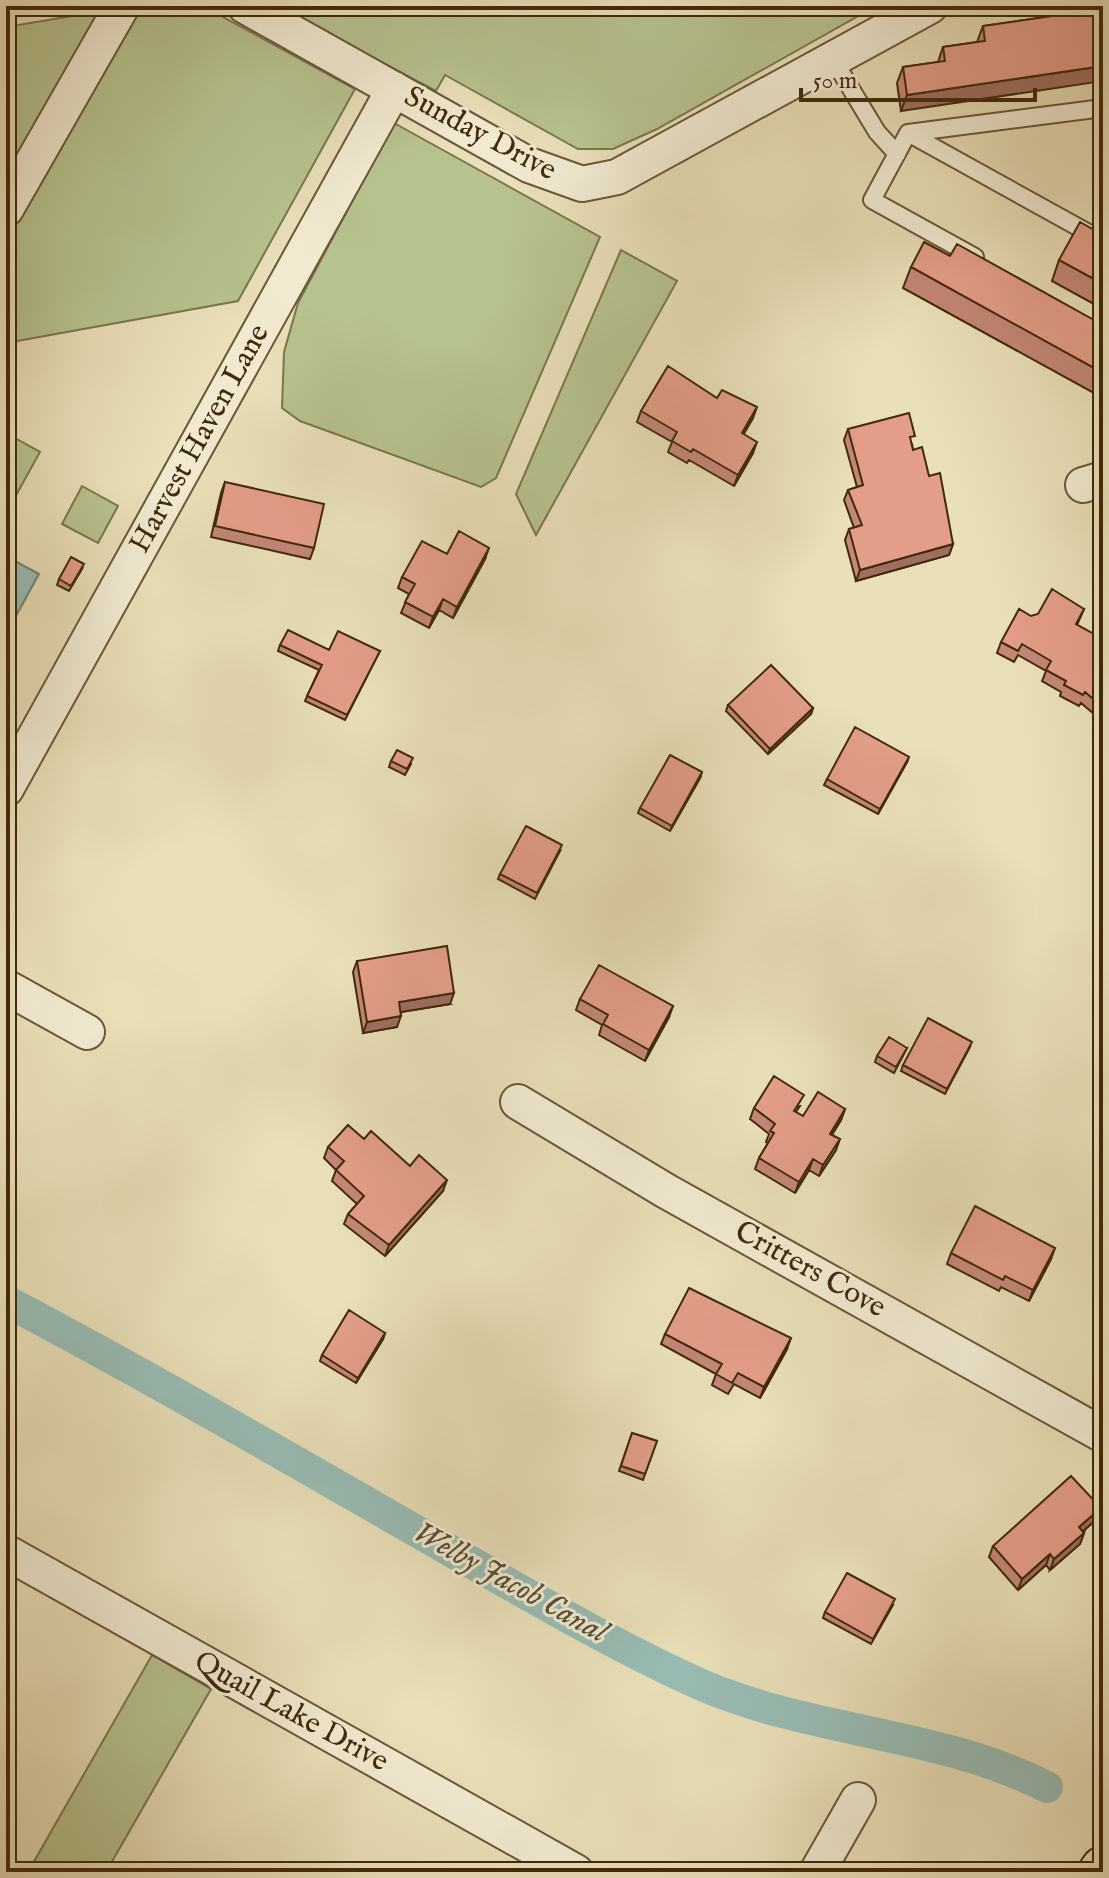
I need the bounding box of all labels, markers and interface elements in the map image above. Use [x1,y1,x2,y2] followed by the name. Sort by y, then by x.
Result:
[801,52,1035,102] scale bar
[813,66,857,97] text: 50 m
[397,78,563,190] street label: Sunday Drive
[121,318,279,560] street label: Harvest Haven Lane
[728,1213,892,1327] street label: Critters Cove
[406,1513,616,1654] water label: Welby Jacob Canal
[187,1643,395,1781] street label: Quail Lake Drive

